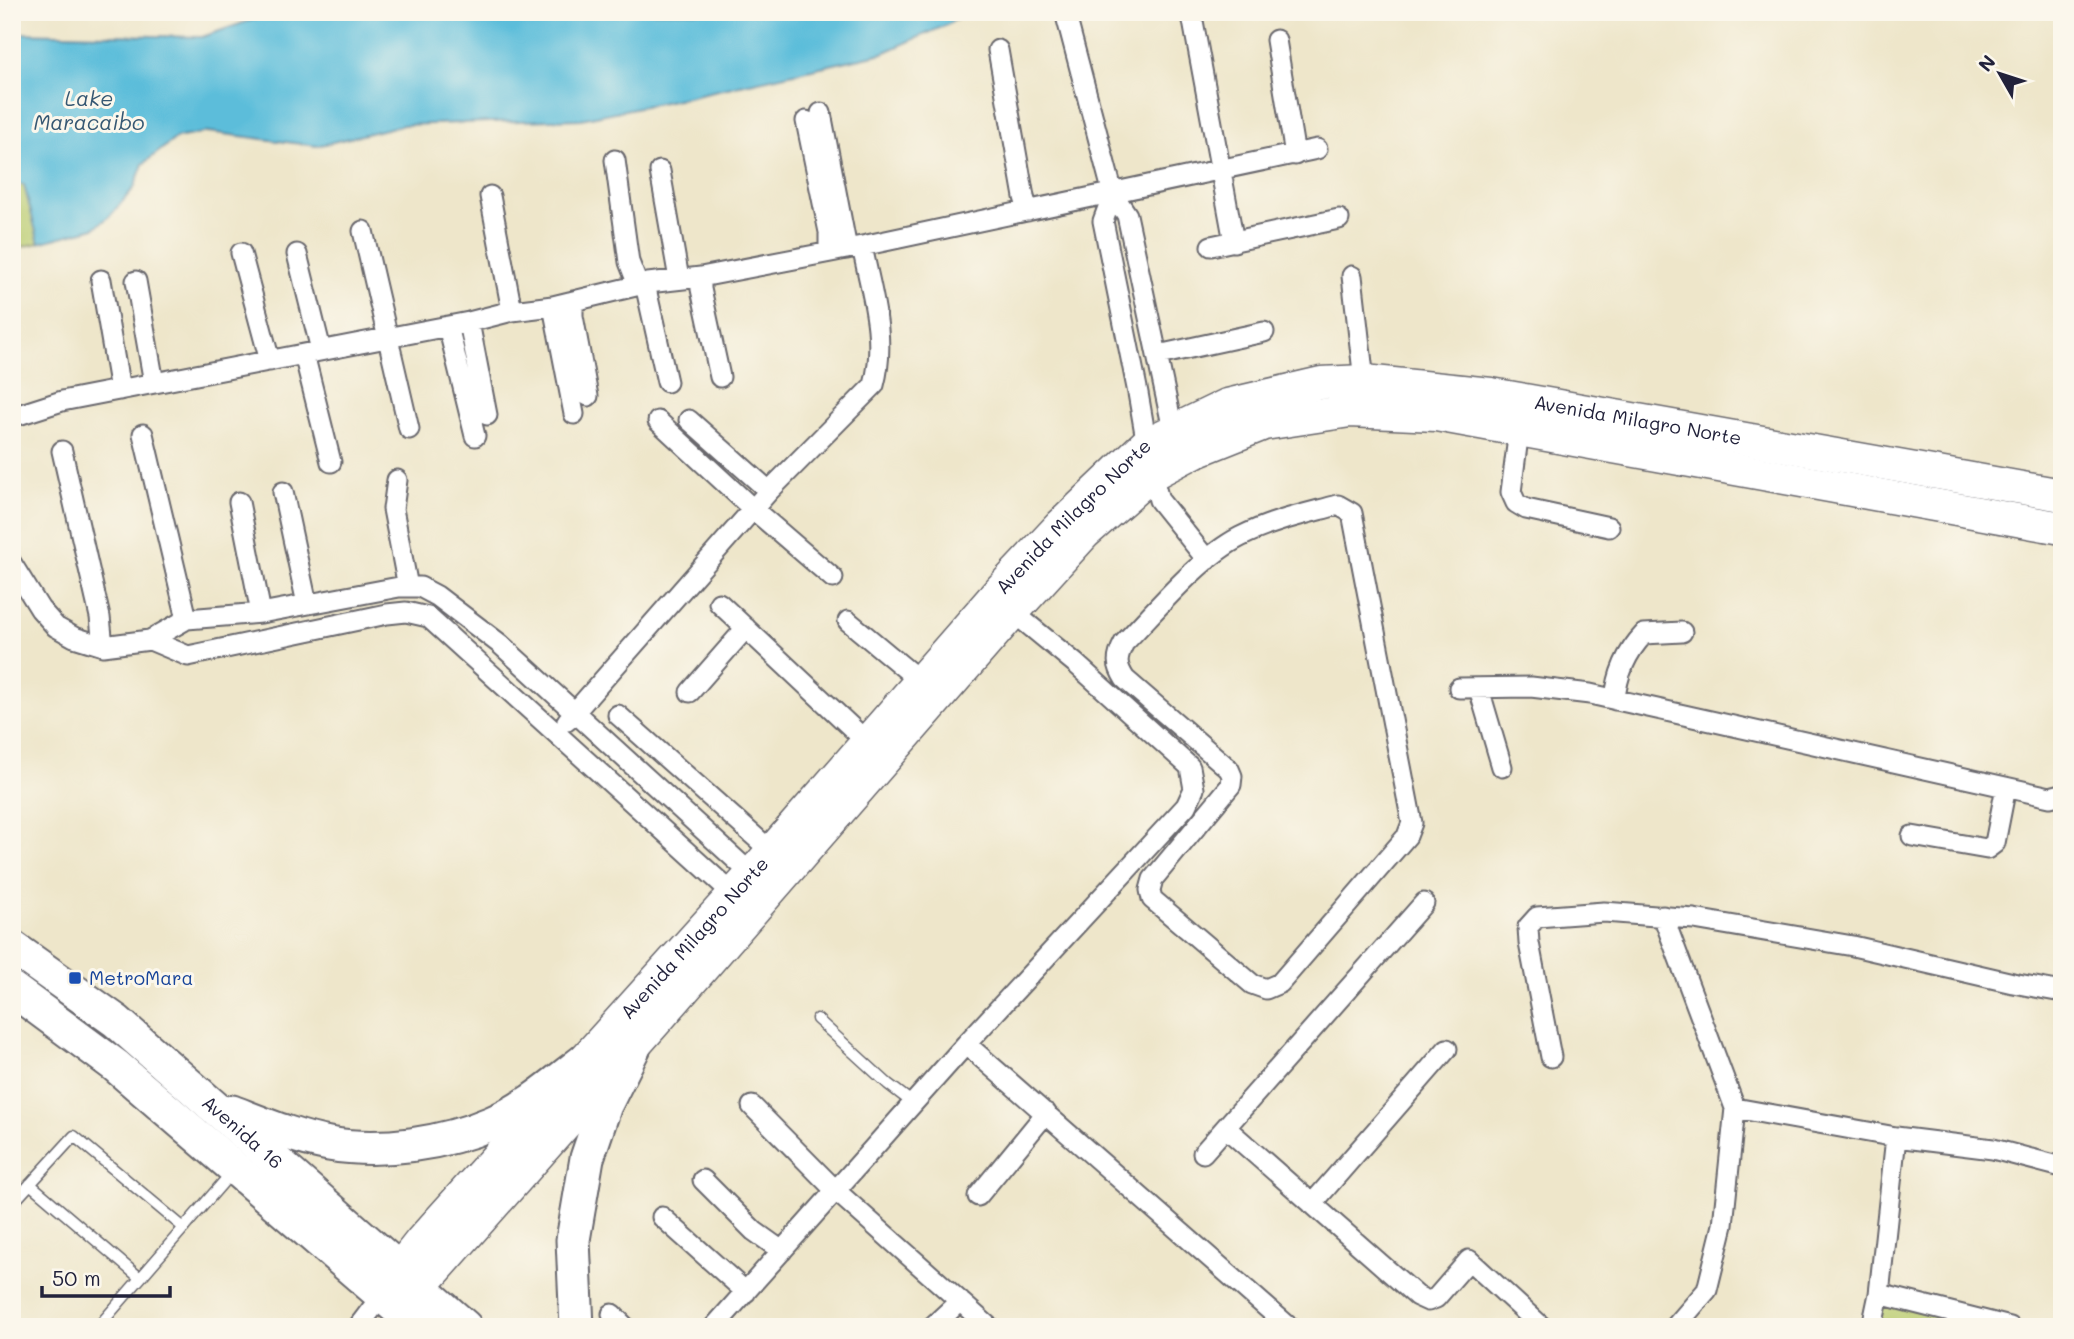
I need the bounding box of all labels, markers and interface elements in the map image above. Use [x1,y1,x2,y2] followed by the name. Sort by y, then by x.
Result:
[1966,38,2036,108] north arrow
[1972,50,2001,76] text: N
[33,84,145,135] water label: Lake Maracaibo
[1532,389,1744,450] street label: Avenida Milagro Norte
[990,433,1156,599] street label: Avenida Milagro Norte
[614,851,773,1024] street label: Avenida Milagro Norte
[89,965,193,990] place label: MetroMara
[67,970,83,986] marker: MetroMara
[197,1089,289,1174] street label: Avenida 16
[42,1255,170,1299] scale bar
[52,1264,101,1291] text: 50 m

